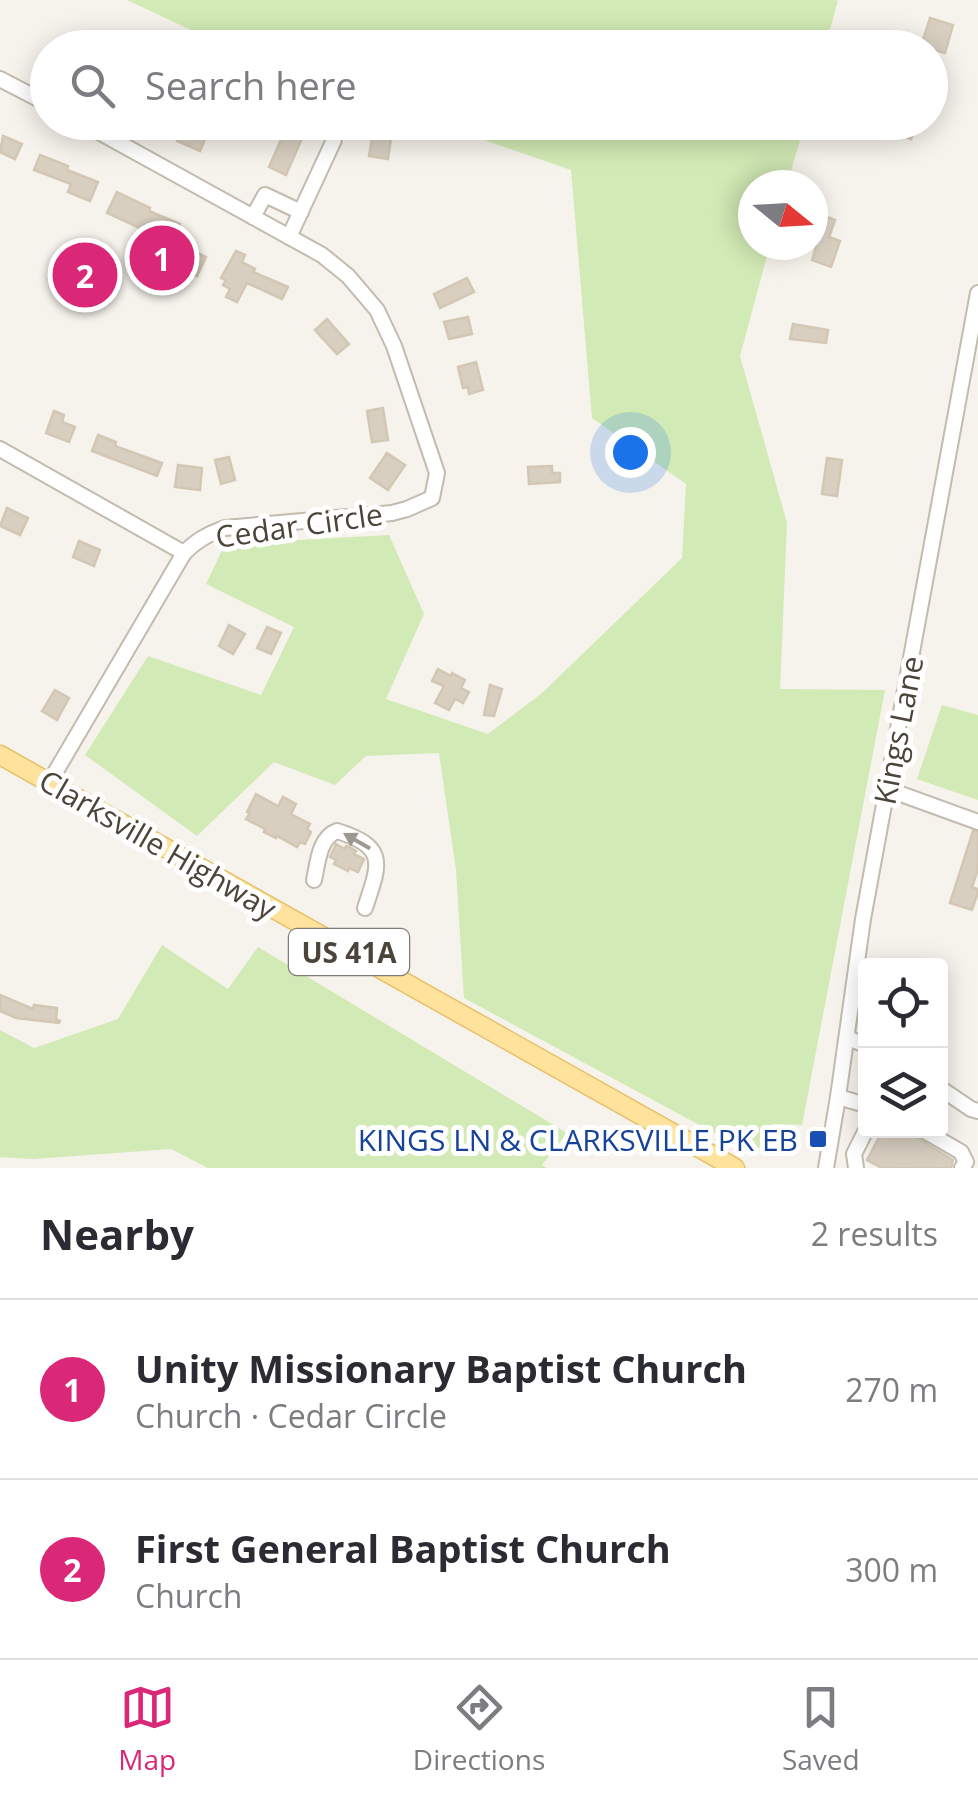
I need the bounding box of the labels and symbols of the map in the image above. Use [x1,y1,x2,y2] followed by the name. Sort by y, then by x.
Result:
[738,170,828,260] north arrow
[130,220,194,296] pin: 1
[52,238,118,312] pin: 2
[605,427,656,478] your location
[213,493,385,557] street label: Cedar Circle
[864,652,932,808] street label: Kings Lane
[32,759,285,929] street label: Clarksville Highway
[343,832,371,850] one-way arrow
[289,929,409,975] road number: US 41A
[358,1119,798,1160] place label: KINGS LN & CLARKSVILLE PK EB
[807,1128,829,1150] marker: KINGS LN & CLARKSVILLE PK EB

